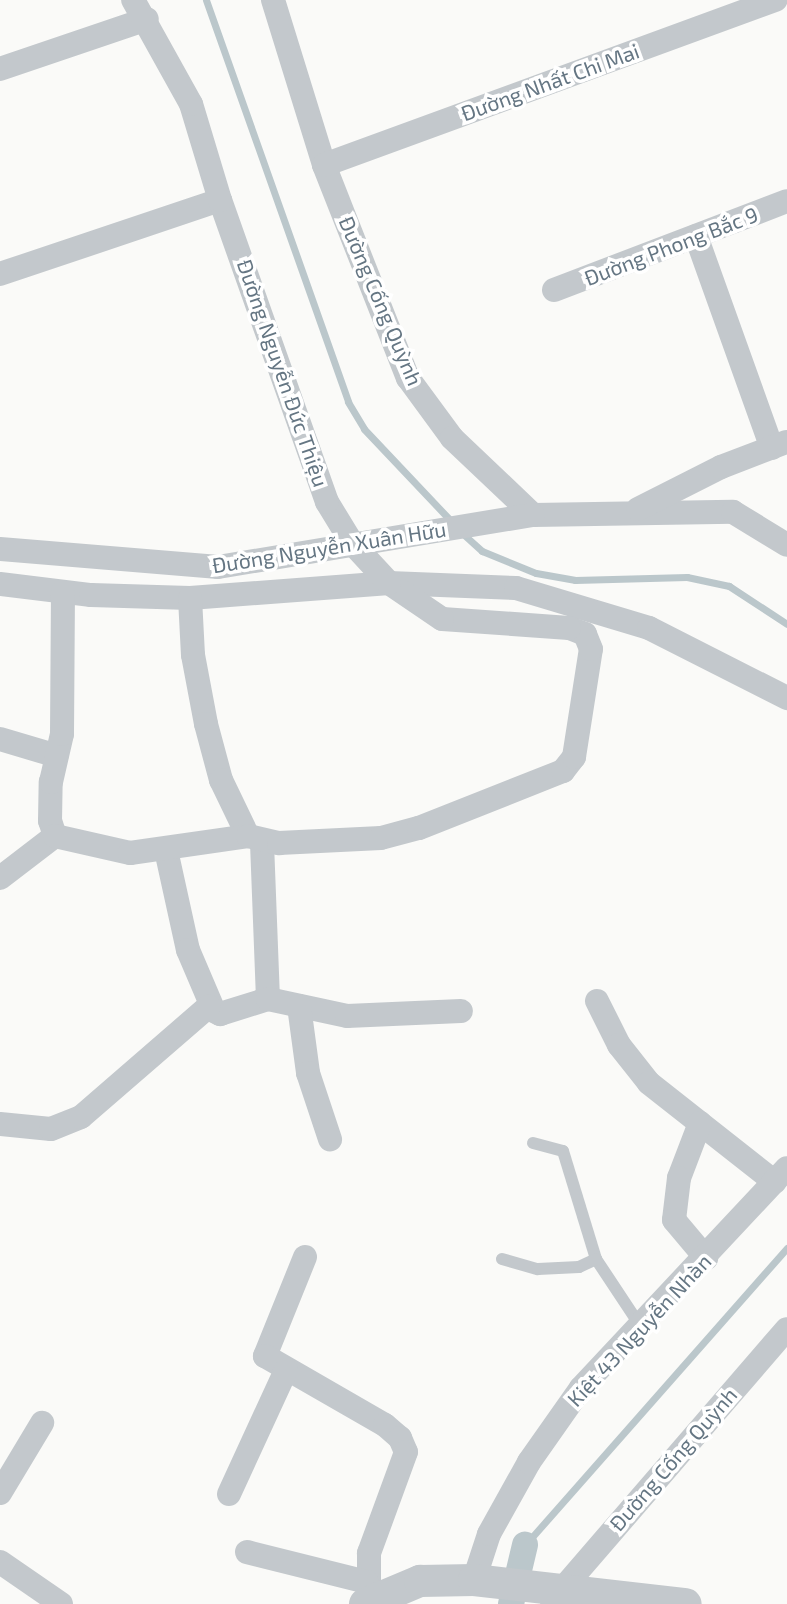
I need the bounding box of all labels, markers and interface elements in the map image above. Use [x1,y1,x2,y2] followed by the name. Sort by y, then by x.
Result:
[457,38,643,126] street label: Đường Nhất Chi Mai
[581,201,761,291] street label: Đường Phong Bắc 9
[334,213,428,389] street label: Đường Cống Quỳnh
[232,256,334,490] street label: Đường Nguyễn Đức Thiệu
[210,516,448,578] street label: Đường Nguyễn Xuân Hữu
[562,1249,716,1411] street label: Kiệt 43 Nguyễn Nhàn
[604,1382,742,1536] street label: Đường Cống Quỳnh

